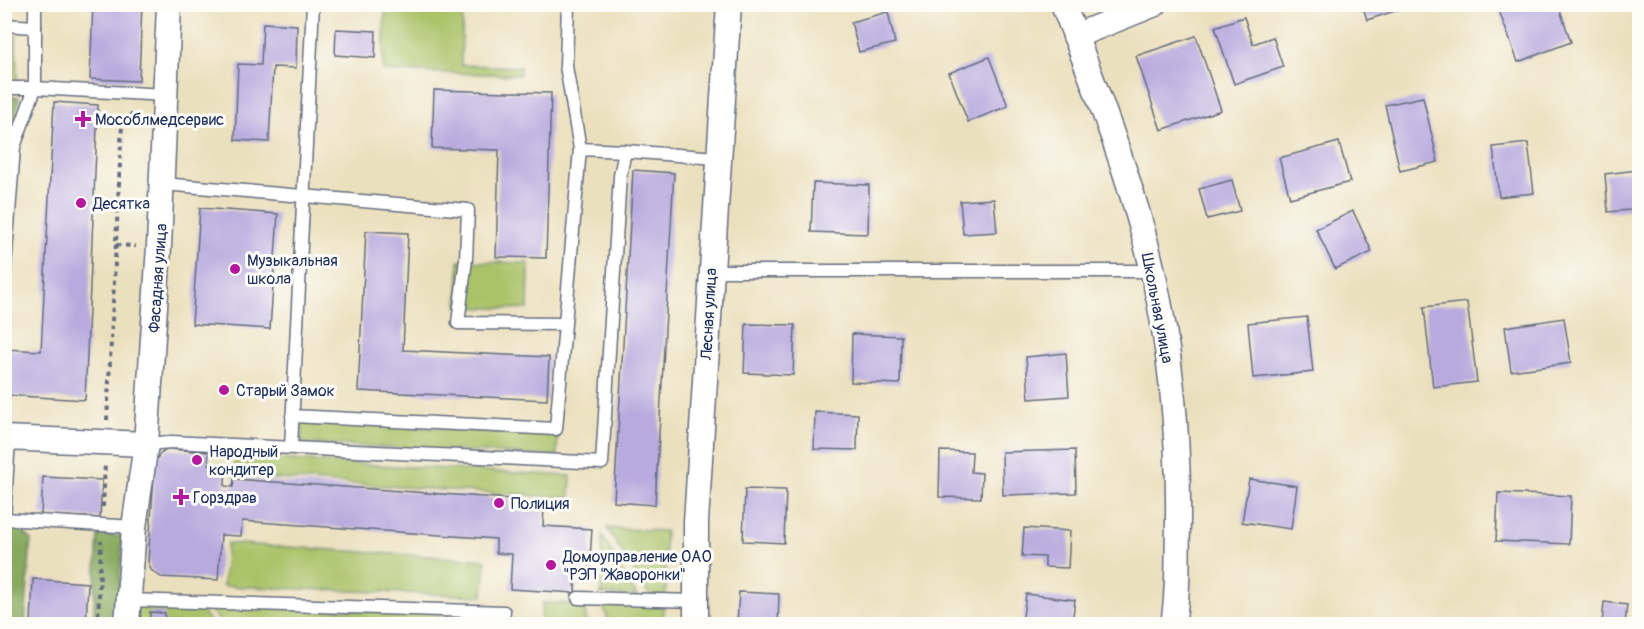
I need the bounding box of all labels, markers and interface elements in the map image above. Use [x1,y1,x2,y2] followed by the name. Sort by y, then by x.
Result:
[95,110,224,130] place label: Мособлмедсервис
[76,112,90,126] marker: Мособлмедсервис
[92,194,150,214] place label: Десятка
[74,196,88,210] marker: Десятка
[144,223,172,333] street label: Фасадная улица
[247,251,338,289] place label: Музыкальная школа
[1137,251,1178,365] street label: Школьная улица
[228,262,242,276] marker: Музыкальная школа
[697,268,721,361] street label: Лесная улица
[236,381,335,401] place label: Старый Замок
[217,383,231,397] marker: Старый Замок
[209,442,278,480] place label: Народный кондитер
[190,453,204,467] marker: Народный кондитер
[193,488,257,508] place label: Горздрав
[174,490,188,504] marker: Горздрав
[511,494,569,514] place label: Полиция
[492,496,506,510] marker: Полиция
[562,547,712,585] place label: Домоуправление ОАО "РЭП "Жаворонки"
[544,558,558,572] marker: Домоуправление ОАО "РЭП "Жаворонки"

